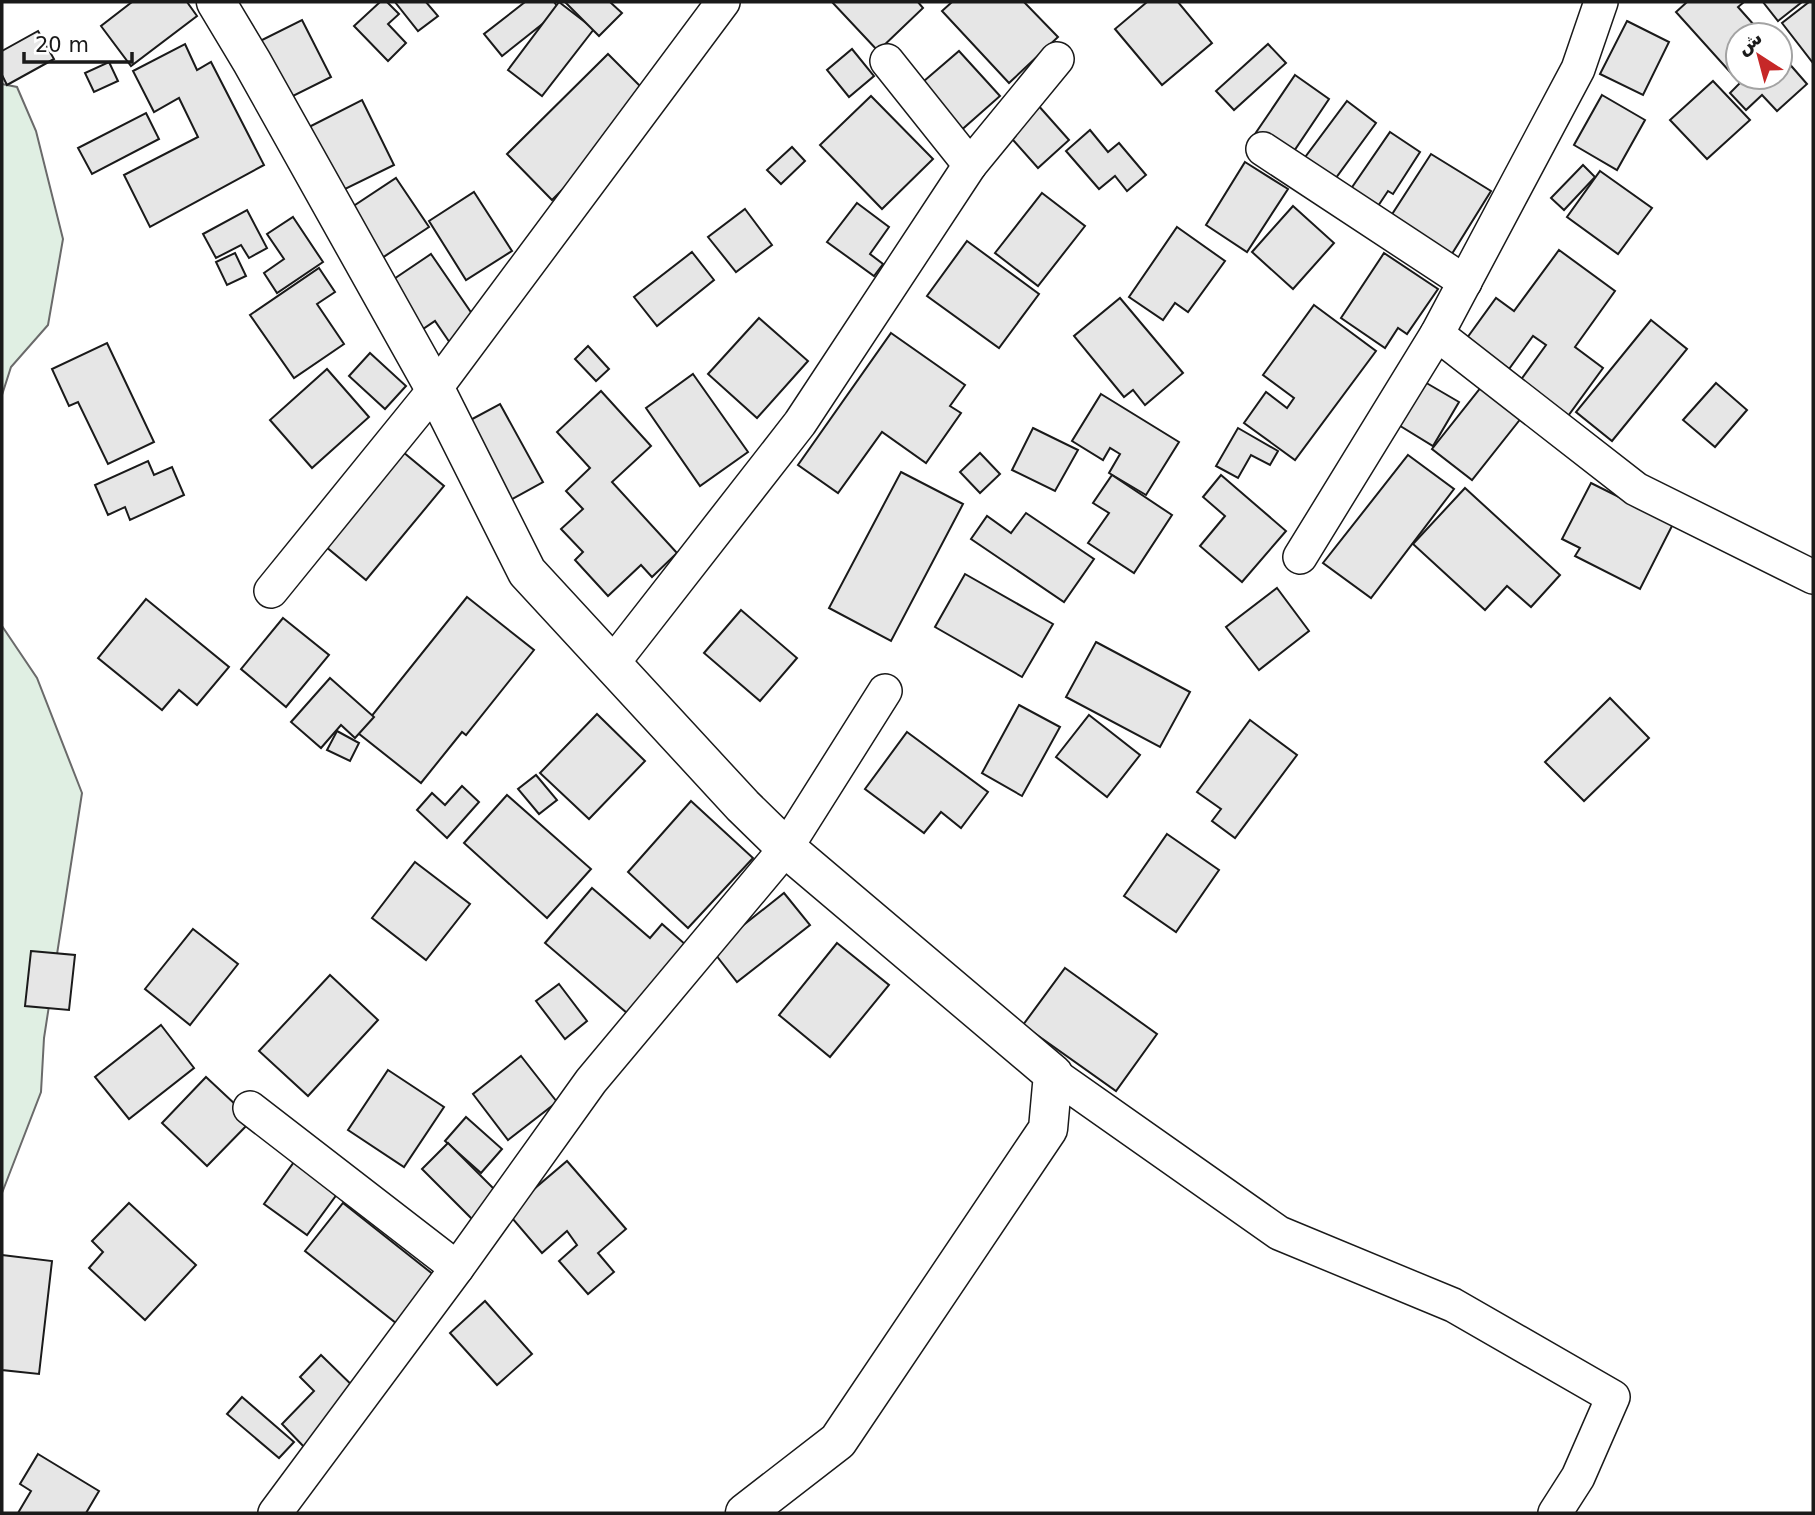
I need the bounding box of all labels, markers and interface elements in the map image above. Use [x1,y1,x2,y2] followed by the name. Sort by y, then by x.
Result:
[24,21,133,65] scale bar
[1724,21,1794,91] north arrow
[1732,26,1767,60] text: ش
[35,33,89,57] text: 20 m

